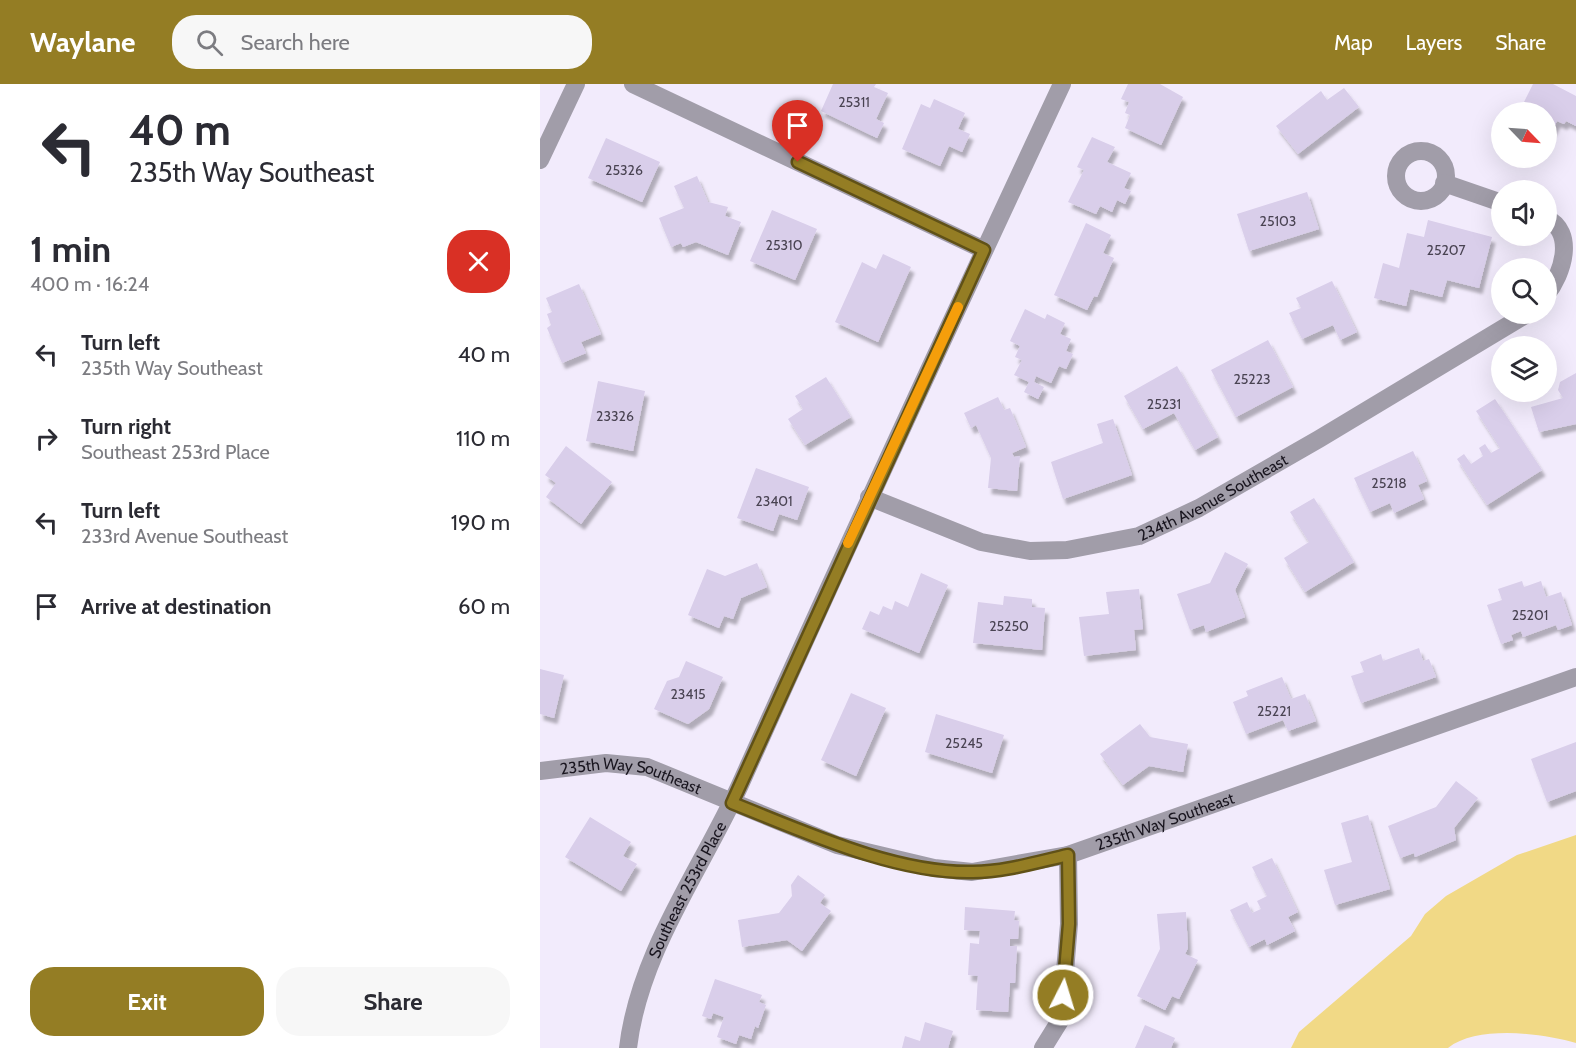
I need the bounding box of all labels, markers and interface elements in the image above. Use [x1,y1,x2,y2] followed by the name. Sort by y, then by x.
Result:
[172,15,592,69] search box
[30,25,136,59] text: Waylane
[193,26,226,59] icon: search
[241,29,350,56] text: Search here
[1334,30,1373,55] text: Map
[1406,30,1462,55] text: Layers
[1495,30,1546,55] text: Share
[838,93,870,111] house number: 25311
[772,100,823,162] pin
[1491,102,1557,168] north arrow
[1491,102,1557,402] map controls
[129,104,231,156] text: 40 m
[30,108,108,186] icon: left
[781,109,814,142] icon: arrive
[129,156,374,189] text: 235th Way Southeast
[605,161,643,179] house number: 25326
[1491,180,1557,246] button: sound
[1260,212,1296,230] house number: 25103
[30,227,111,271] text: 1 min
[447,230,510,293] button: close
[766,236,803,254] house number: 25310
[1427,241,1465,259] house number: 25207
[1491,258,1557,324] button: search
[30,272,149,296] text: 400 m · 16:24
[81,329,160,356] text: Turn left
[1491,336,1557,402] button: layers
[30,338,63,371] icon: left
[458,341,510,368] text: 40 m
[81,356,263,380] text: 235th Way Southeast
[1233,370,1271,388] house number: 25223
[1147,395,1181,413] house number: 25231
[596,407,634,425] house number: 23326
[81,413,171,440] text: Turn right
[30,422,63,455] icon: right
[456,425,510,452] text: 110 m
[81,440,270,464] text: Southeast 253rd Place
[1135,449,1291,545] street label: 234th Avenue Southeast
[1371,474,1407,492] house number: 25218
[755,492,793,510] house number: 23401
[81,497,160,524] text: Turn left
[30,506,63,539] icon: left
[451,509,510,536] text: 190 m
[81,524,288,548] text: 233rd Avenue Southeast
[30,590,63,623] icon: arrive
[81,593,271,620] text: Arrive at destination
[458,593,510,620] text: 60 m
[1512,606,1548,624] house number: 25201
[989,617,1029,635] house number: 25250
[670,685,706,703] house number: 23415
[1257,702,1291,720] house number: 25221
[945,734,983,752] house number: 25245
[559,753,705,798] street label: 235th Way Southeast
[1093,788,1237,854] street label: 235th Way Southeast
[644,818,730,961] street label: Southeast 253rd Place
[1031,963,1095,1027] position arrow
[30,967,264,1036] button: Exit
[276,967,510,1036] button: Share

